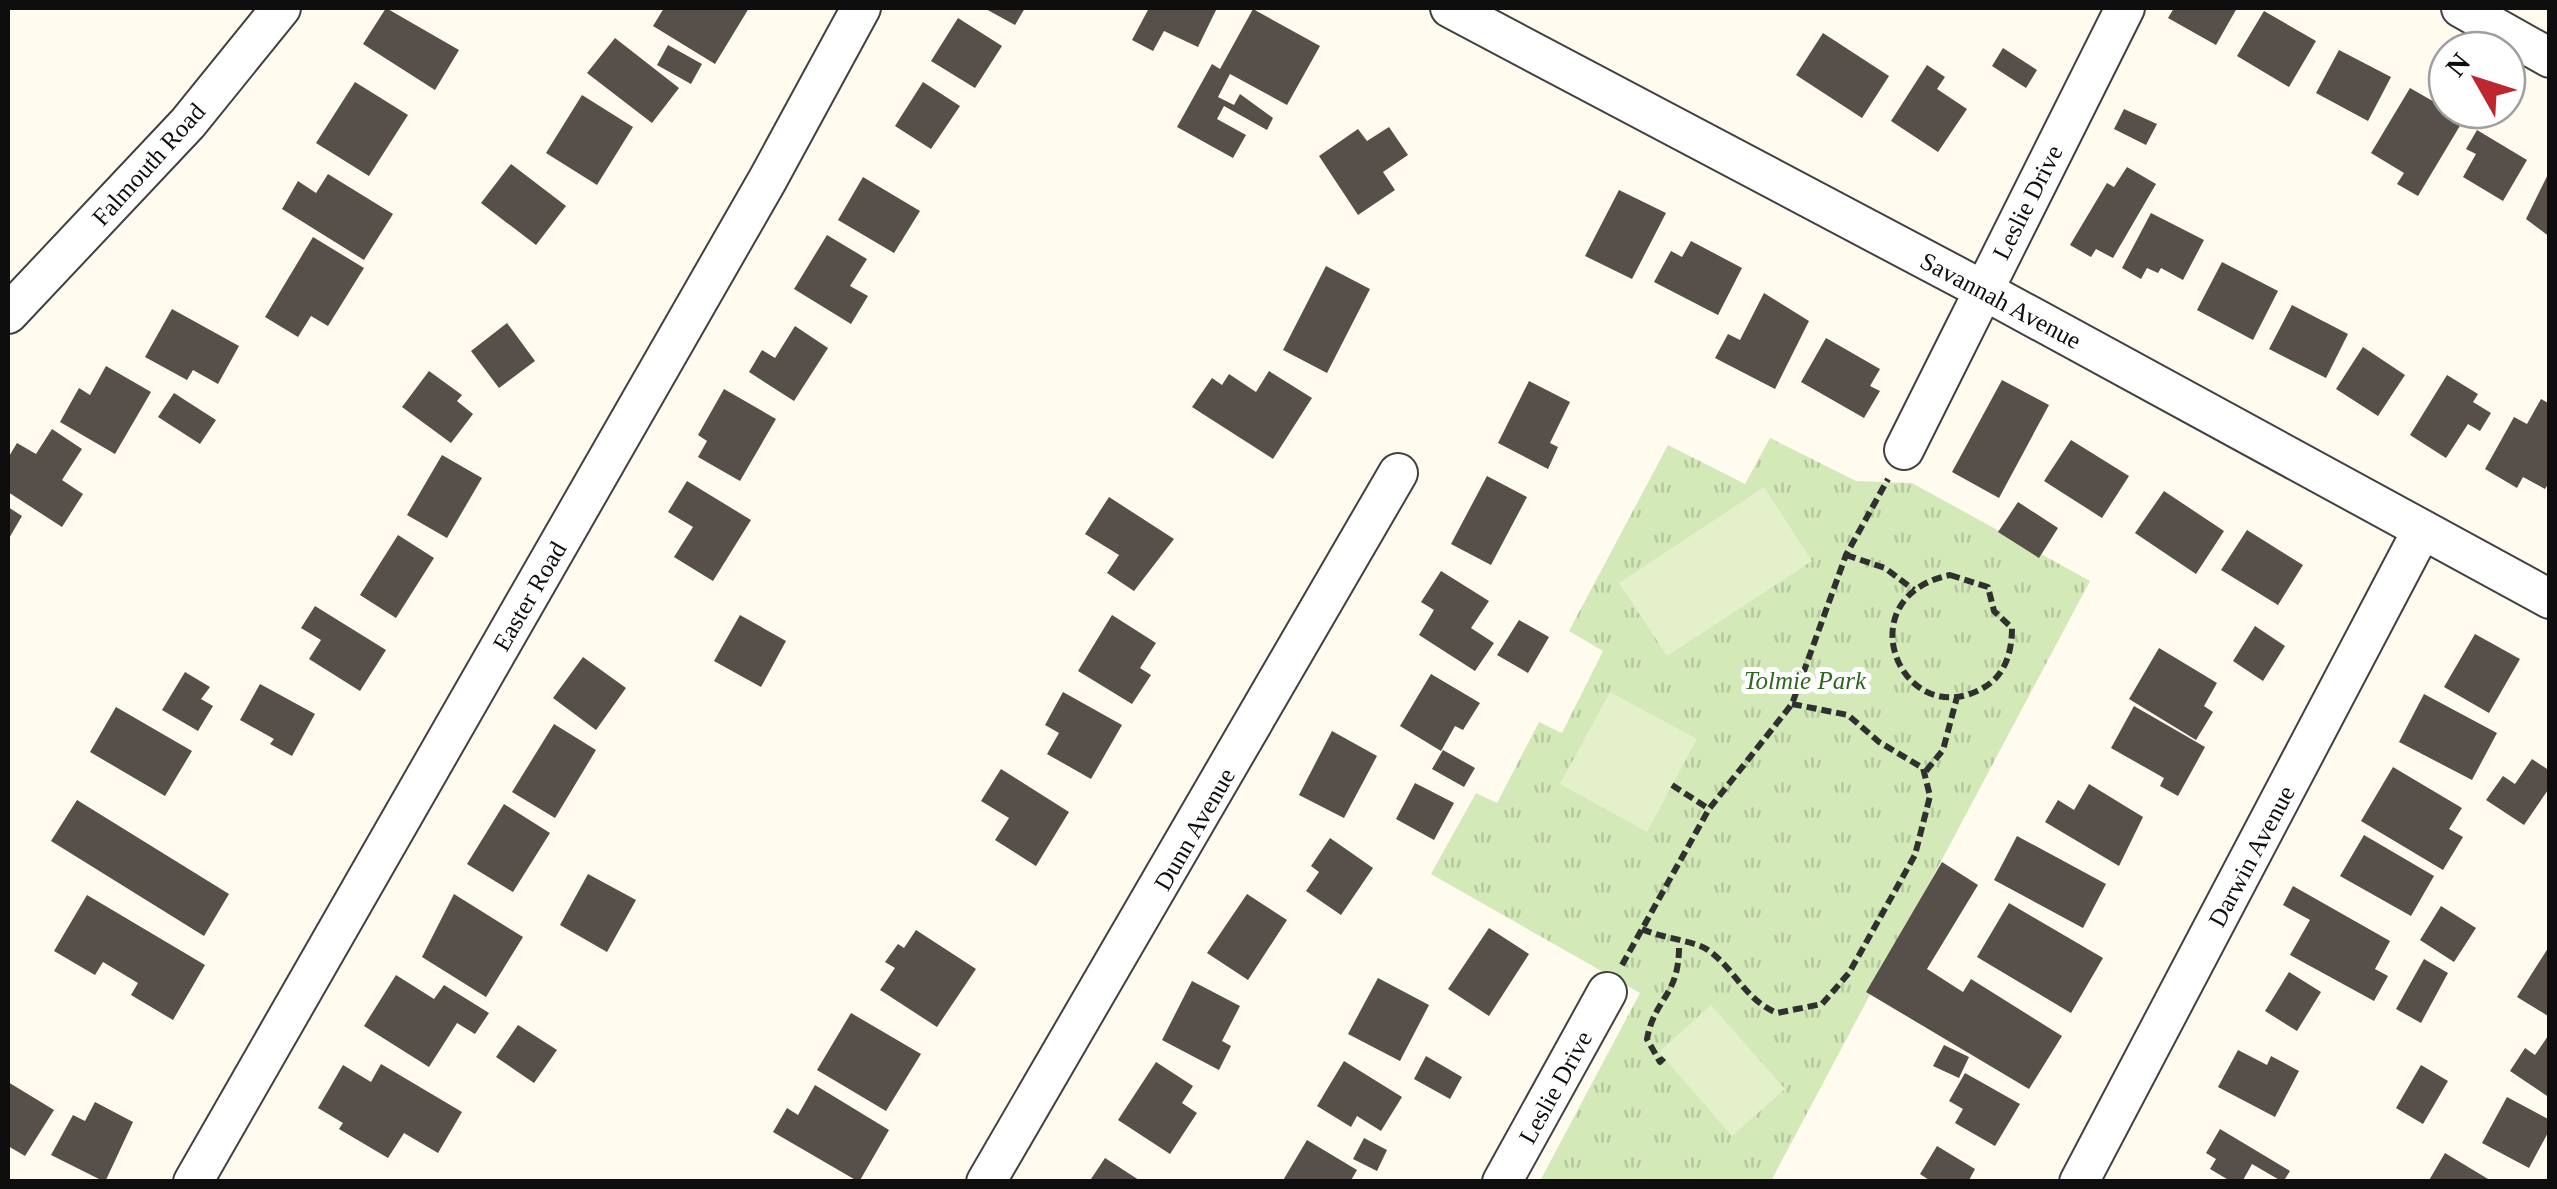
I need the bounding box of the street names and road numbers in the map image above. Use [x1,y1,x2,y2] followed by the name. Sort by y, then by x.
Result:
[87,97,211,231] street label: Falmouth Road
[1987,141,2068,264] street label: Leslie Drive
[1916,247,2086,354] street label: Savannah Avenue
[487,536,572,656] street label: Easter Road
[1149,763,1240,895] street label: Dunn Avenue
[2203,781,2300,931] street label: Darwin Avenue
[1514,1026,1597,1148] street label: Leslie Drive

